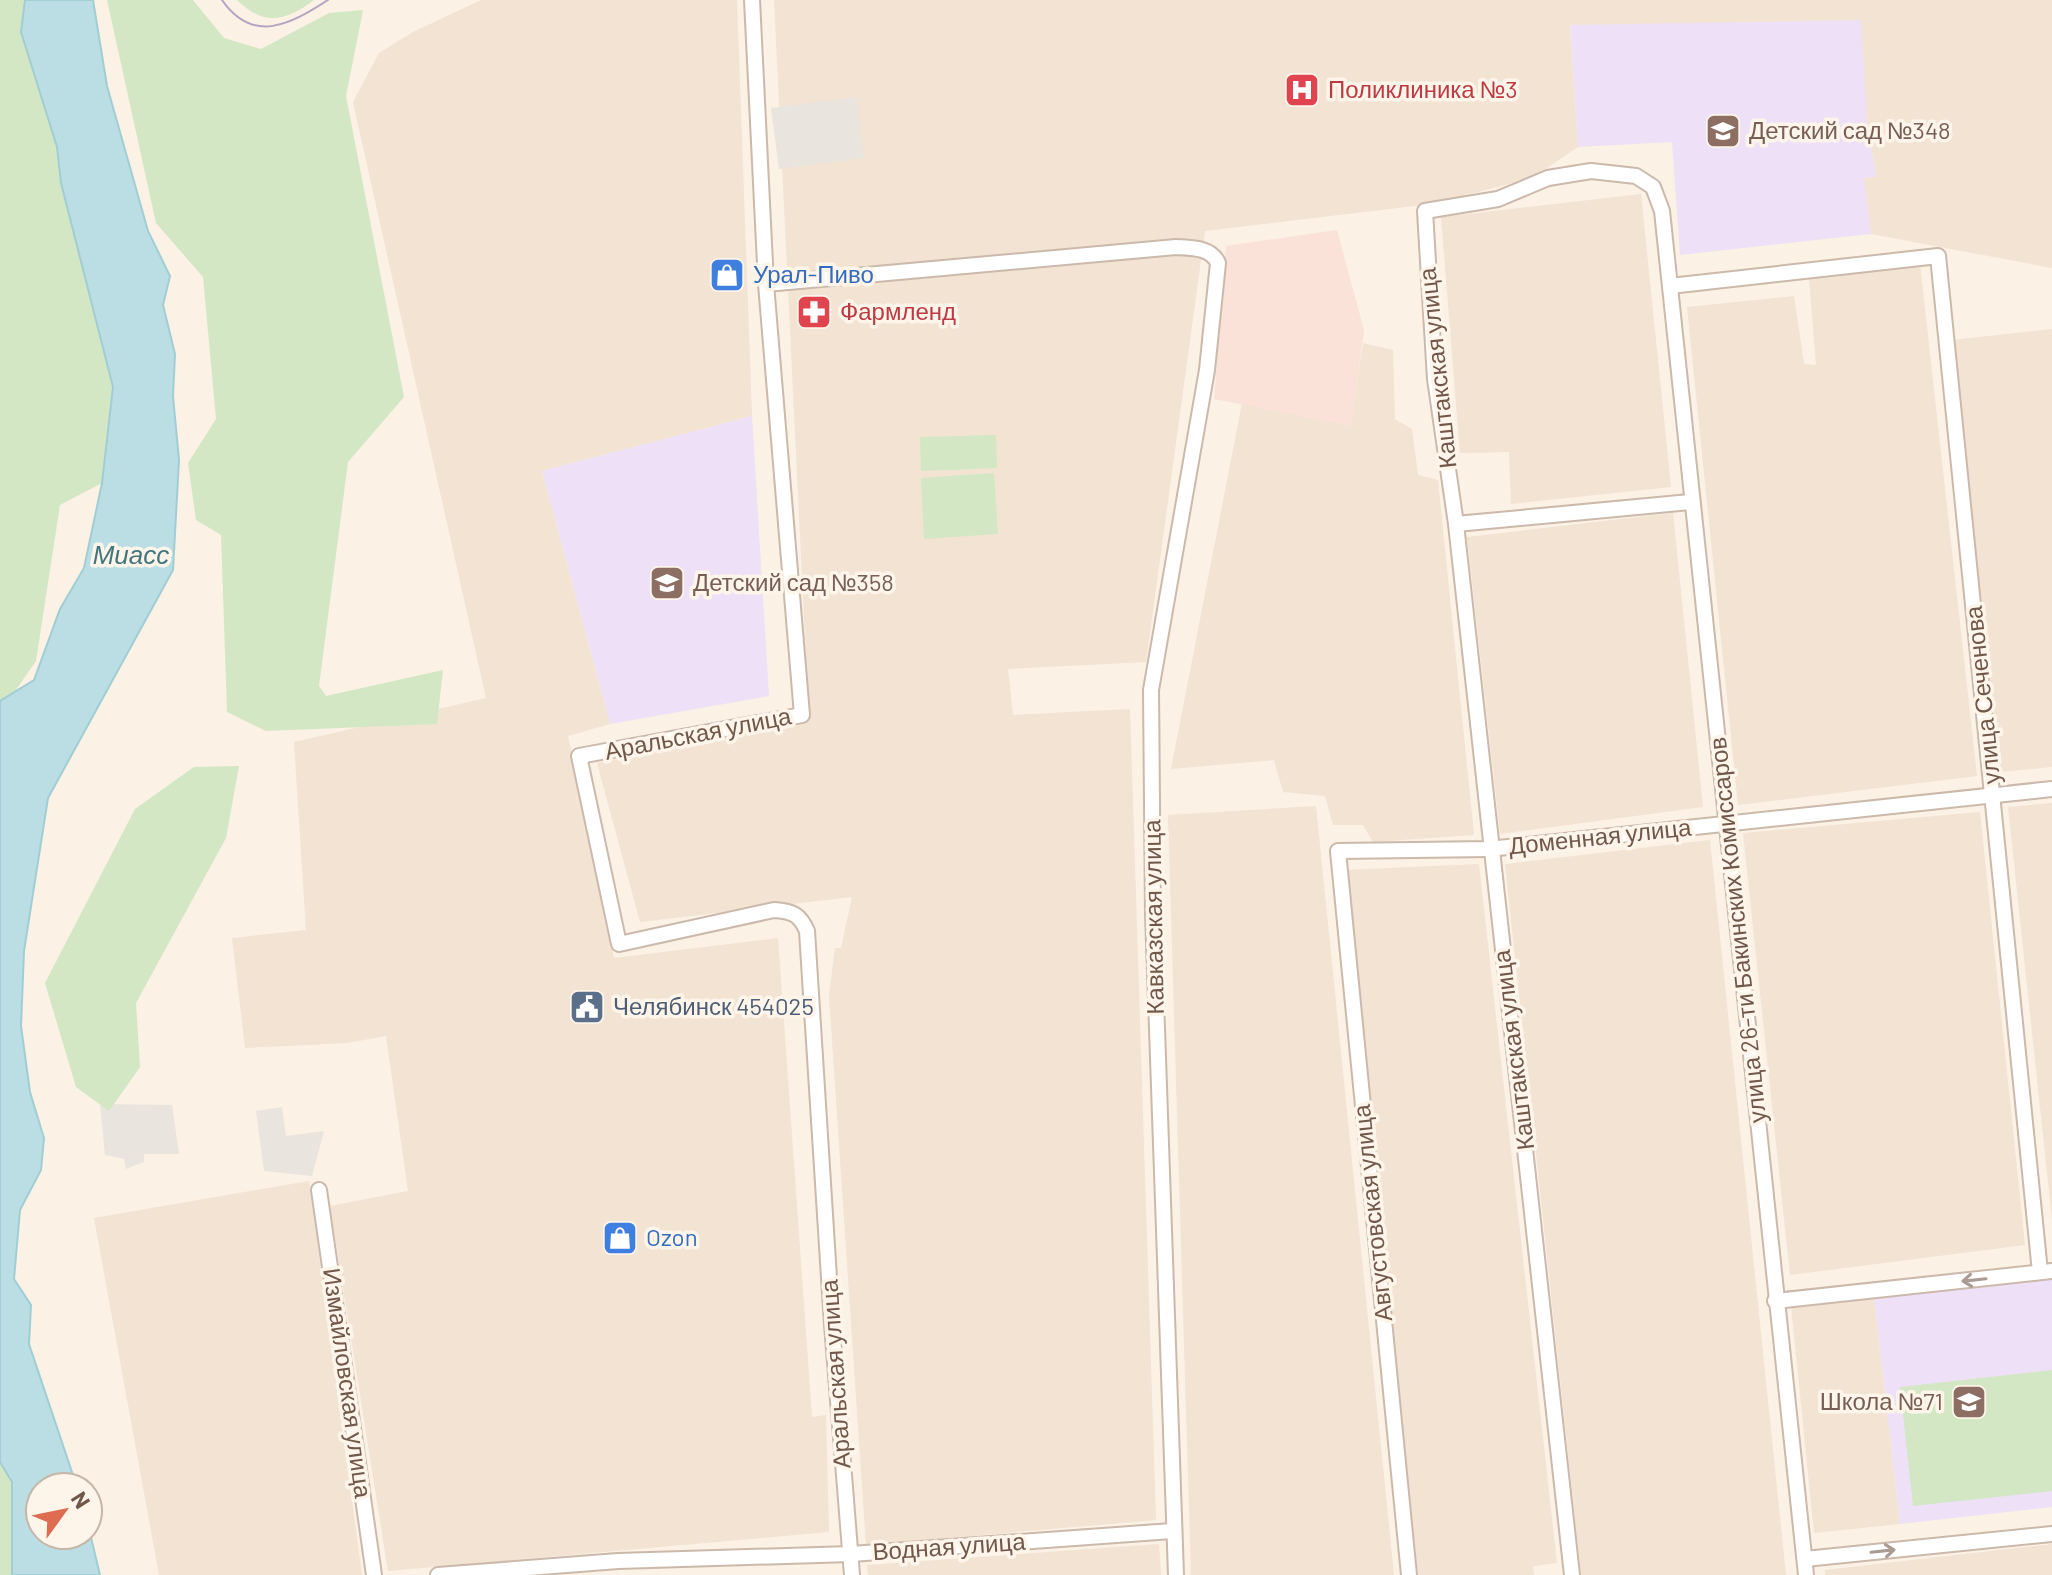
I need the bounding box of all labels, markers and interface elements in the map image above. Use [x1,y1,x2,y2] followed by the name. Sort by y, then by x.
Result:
[1283,71,1321,109] hospital icon: Поликлиника №3
[1328,74,1518,103] place label: Поликлиника №3
[1704,112,1742,150] school or university icon: Детский сад №348
[1749,115,1951,144] place label: Детский сад №348
[708,256,746,294] shop icon: Урал-Пиво
[753,259,874,288] place label: Урал-Пиво
[1411,266,1461,470] street label: Каштакская улица
[795,293,833,331] pharmacy icon: Фармленд
[840,296,956,325] place label: Фармленд
[93,538,169,569] water label: Миасс
[648,564,686,602] school or university icon: Детский сад №358
[693,567,894,596] place label: Детский сад №358
[1958,604,2005,786] street label: улица Сеченова
[602,700,794,765] street label: Аральская улица
[1702,736,1771,1124] street label: улица 26-ти Бакинских Комиссаров
[1507,811,1693,860] street label: Доменная улица
[1136,819,1169,1015] street label: Кавказская улица
[1486,948,1539,1152] street label: Каштакская улица
[568,988,606,1026] public building icon: Челябинск 454025
[613,991,814,1020] place label: Челябинск 454025
[1346,1103,1397,1323] street label: Августовская улица
[601,1219,639,1257] shop icon: Ozon
[646,1222,698,1251] place label: Ozon
[318,1266,379,1500] street label: Измайловская улица
[1962,1272,1988,1287] one-way arrow
[813,1278,856,1470] street label: Аральская улица
[1950,1383,1988,1421] school or university icon: Школа №71
[1820,1386,1943,1415] place label: Школа №71
[24,1471,104,1551] north arrow
[67,1486,97,1513] text: N
[871,1526,1027,1565] street label: Водная улица
[1869,1543,1896,1558] one-way arrow

